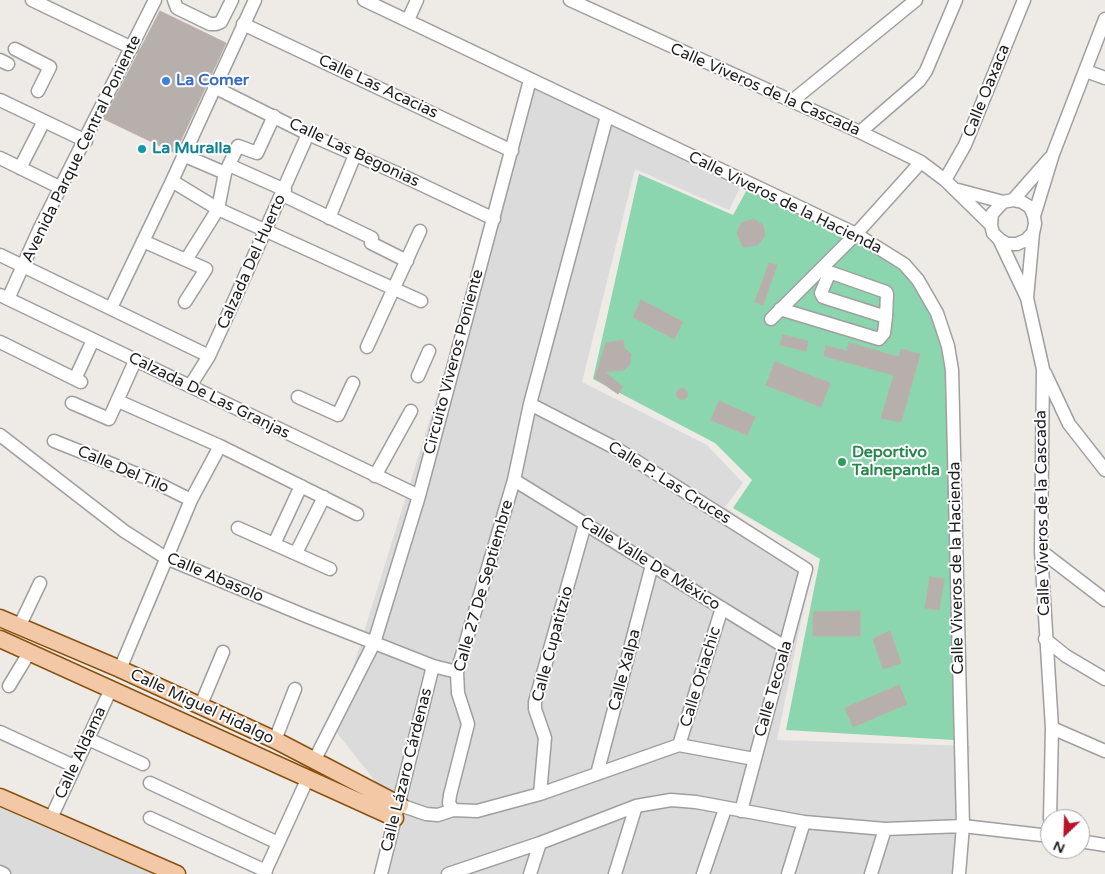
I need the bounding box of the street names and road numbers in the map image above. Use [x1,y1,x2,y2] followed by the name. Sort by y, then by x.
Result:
[18,32,146,266] street label: Avenida Parque Central Poniente
[667,39,863,141] street label: Calle Viveros de la Cascada
[960,42,1014,140] street label: Calle Oaxaca
[315,51,441,123] street label: Calle Las Acacias
[286,114,422,192] street label: Calle Las Begonias
[685,148,885,258] street label: Calle Viveros de la Hacienda
[214,192,290,332] street label: Calzada Del Huerto
[420,267,488,457] street label: Circuito Viveros Poniente
[125,349,293,443] street label: Calzada De Las Granjas
[1032,410,1054,616] street label: Calle Viveros de la Cascada
[604,437,734,529] street label: Calle P. Las Cruces
[74,442,172,498] street label: Calle Del Tilo
[946,461,968,675] street label: Calle Viveros de la Hacienda
[450,498,518,674] street label: Calle 27 De Septiembre
[576,513,724,615] street label: Calle Valle De México
[164,549,266,607] street label: Calle Abasolo
[528,584,578,704] street label: Calle Cupatitzio
[677,624,725,730] street label: Calle Oriachic
[605,627,645,713] street label: Calle Xalpa
[751,639,797,739] street label: Calle Tecoala
[127,665,277,749] street label: Calle Miguel Hidalgo
[377,686,437,854] street label: Calle Lázaro Cárdenas
[51,704,111,802] street label: Calle Aldama

